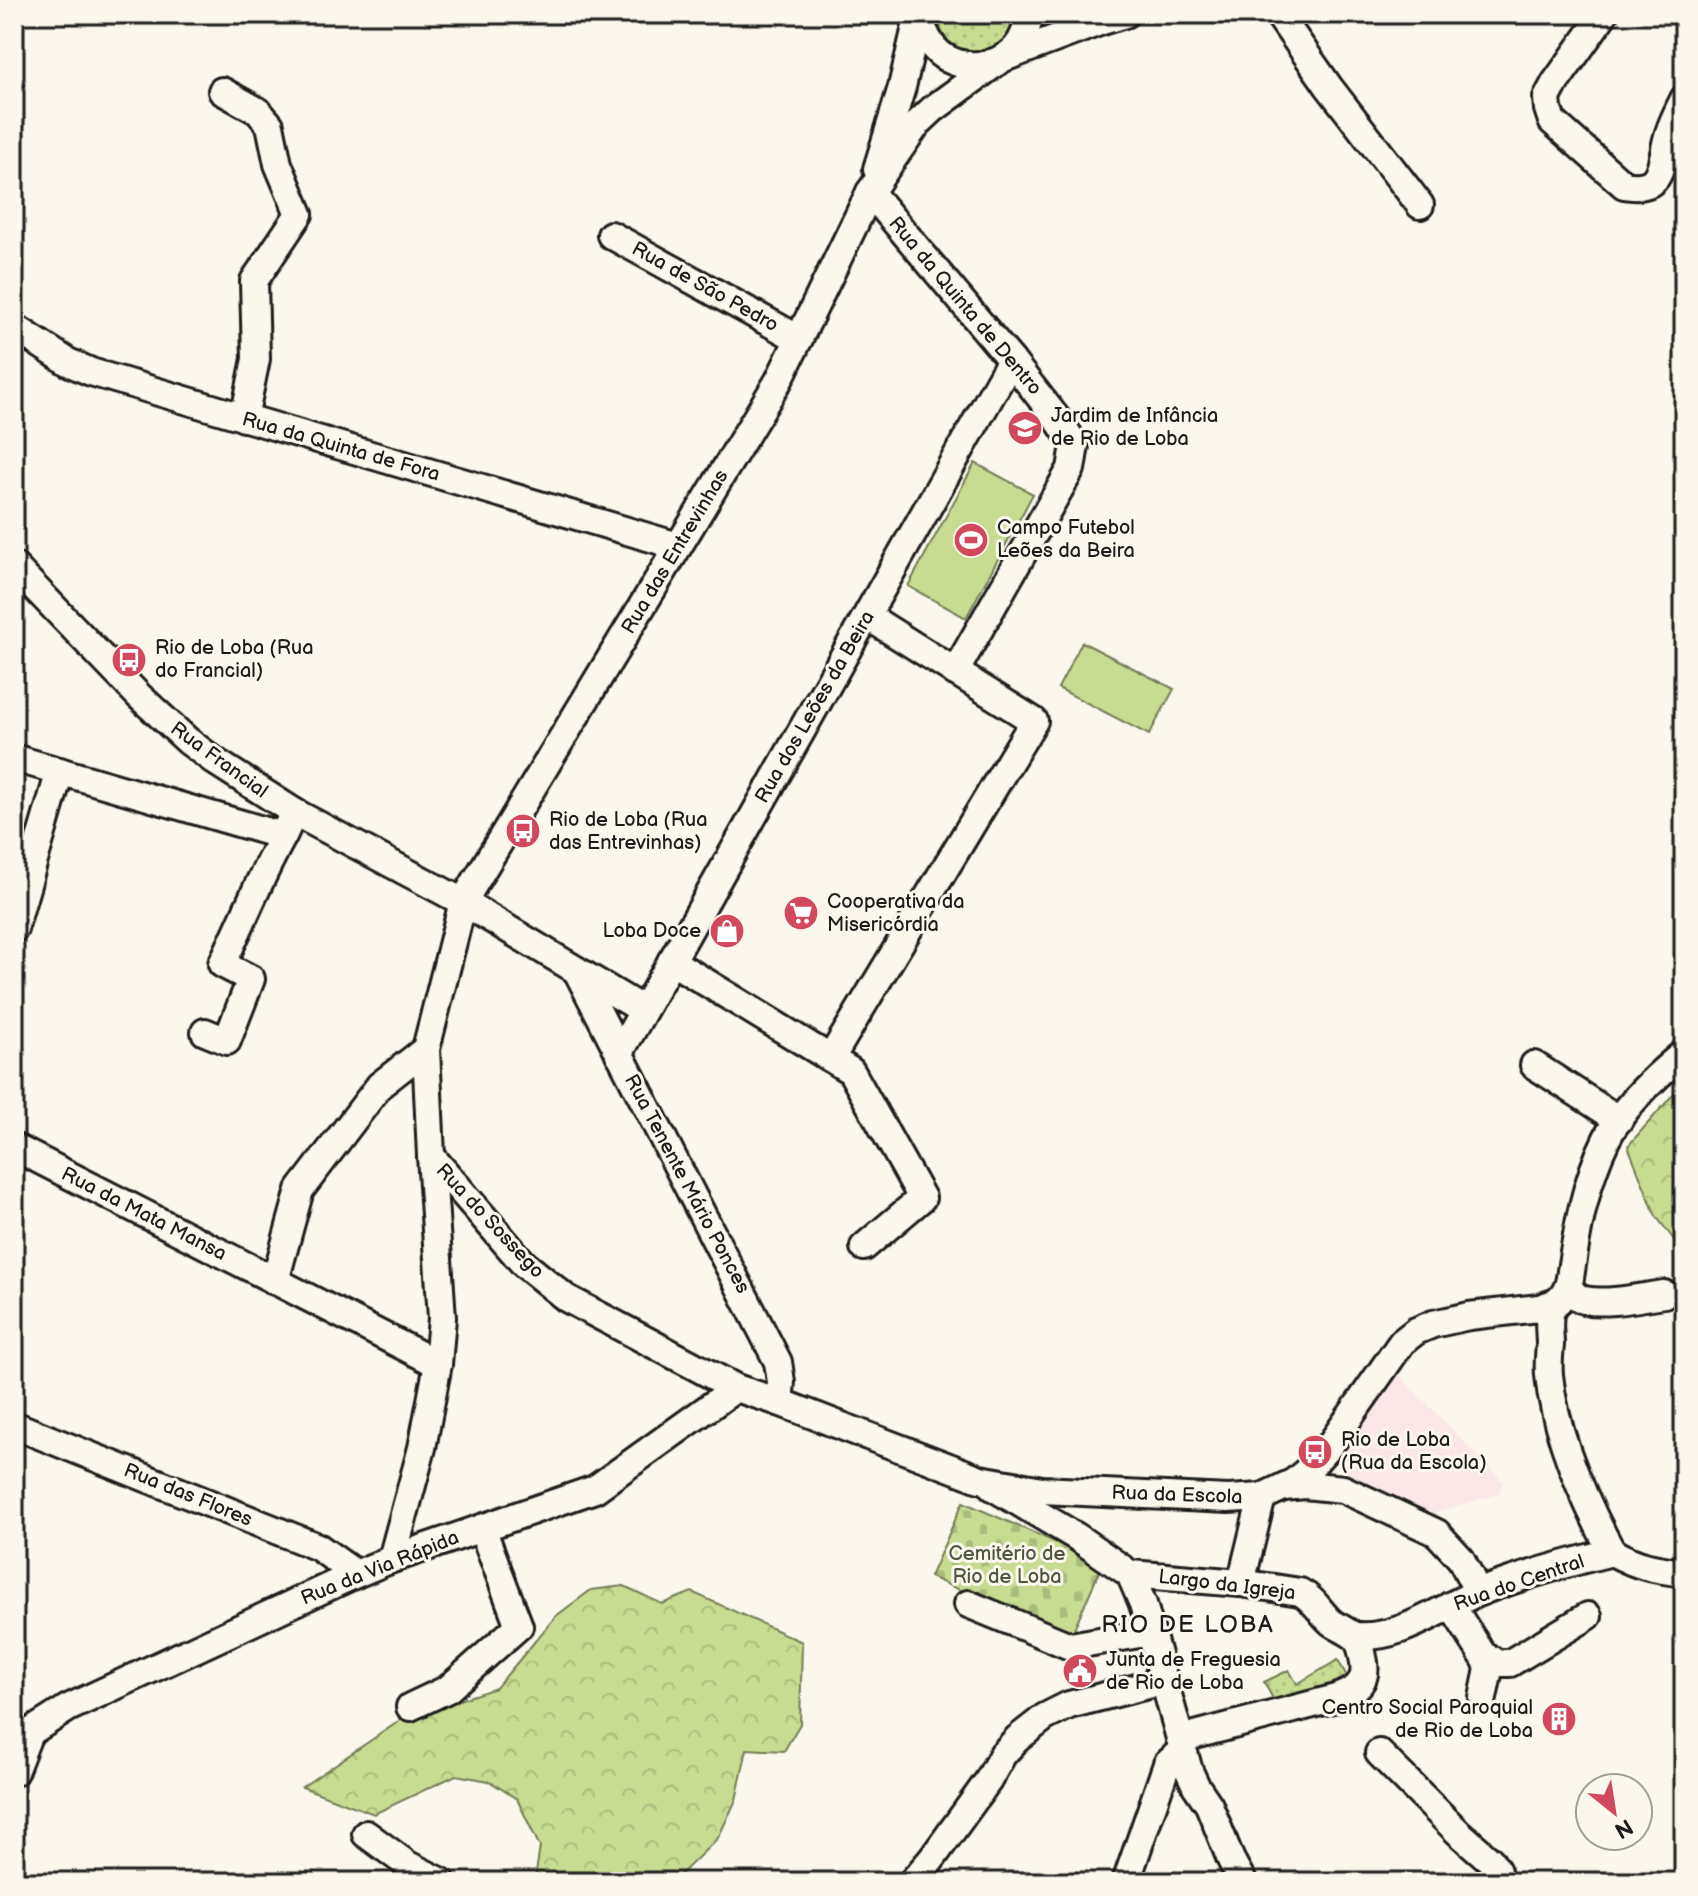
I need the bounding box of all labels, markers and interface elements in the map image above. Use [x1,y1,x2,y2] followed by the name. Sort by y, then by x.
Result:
[883,212,1047,400] street label: Rua da Quinta de Dentro
[627,237,783,337] street label: Rua de São Pedro
[1051,404,1218,451] place label: Jardim de Infância de Rio de Loba
[239,407,443,487] street label: Rua da Quinta de Fora
[1006,409,1044,447] school or university icon: Jardim de Infância de Rio de Loba
[617,466,734,638] street label: Rua das Entrevinhas
[997,516,1135,563] place label: Campo Futebol Leões da Beira
[952,521,990,559] sports icon: Campo Futebol Leões da Beira
[750,607,880,807] street label: Rua dos Leões da Beira
[155,636,314,683] place label: Rio de Loba (Rua do Francial)
[110,641,148,679] bus stop icon: Rio de Loba (Rua do Francial)
[166,717,272,803] street label: Rua Francial
[549,808,708,855] place label: Rio de Loba (Rua das Entrevinhas)
[504,812,542,850] bus stop icon: Rio de Loba (Rua das Entrevinhas)
[827,890,965,937] place label: Cooperativa da Misericórdia
[782,894,820,932] supermarket icon: Cooperativa da Misericórdia
[708,912,746,950] shop icon: Loba Doce
[603,919,701,943] place label: Loba Doce
[619,1070,755,1298] street label: Rua Tenente Mário Ponces
[431,1159,549,1283] street label: Rua do Sossego
[57,1162,231,1266] street label: Rua da Mata Mansa
[1341,1428,1487,1475] place label: Rio de Loba (Rua da Escola)
[1296,1433,1334,1471] bus stop icon: Rio de Loba (Rua da Escola)
[120,1458,256,1532] street label: Rua das Flores
[1111,1481,1243,1509] street label: Rua da Escola
[298,1525,462,1611] street label: Rua da Via Rápida
[949,1542,1066,1589] park label: Cemitério de Rio de Loba
[1451,1549,1587,1617] street label: Rua do Central
[1157,1565,1297,1605] street label: Largo da Igreja
[1101,1610,1275,1639] district label: RIO DE LOBA
[1106,1648,1281,1695] place label: Junta de Freguesia de Rio de Loba
[1061,1652,1099,1690] public building icon: Junta de Freguesia de Rio de Loba
[1322,1696,1533,1743] place label: Centro Social Paroquial de Rio de Loba
[1540,1700,1578,1738] building icon: Centro Social Paroquial de Rio de Loba
[1574,1772,1654,1852] north arrow
[1609,1812,1637,1844] text: N

